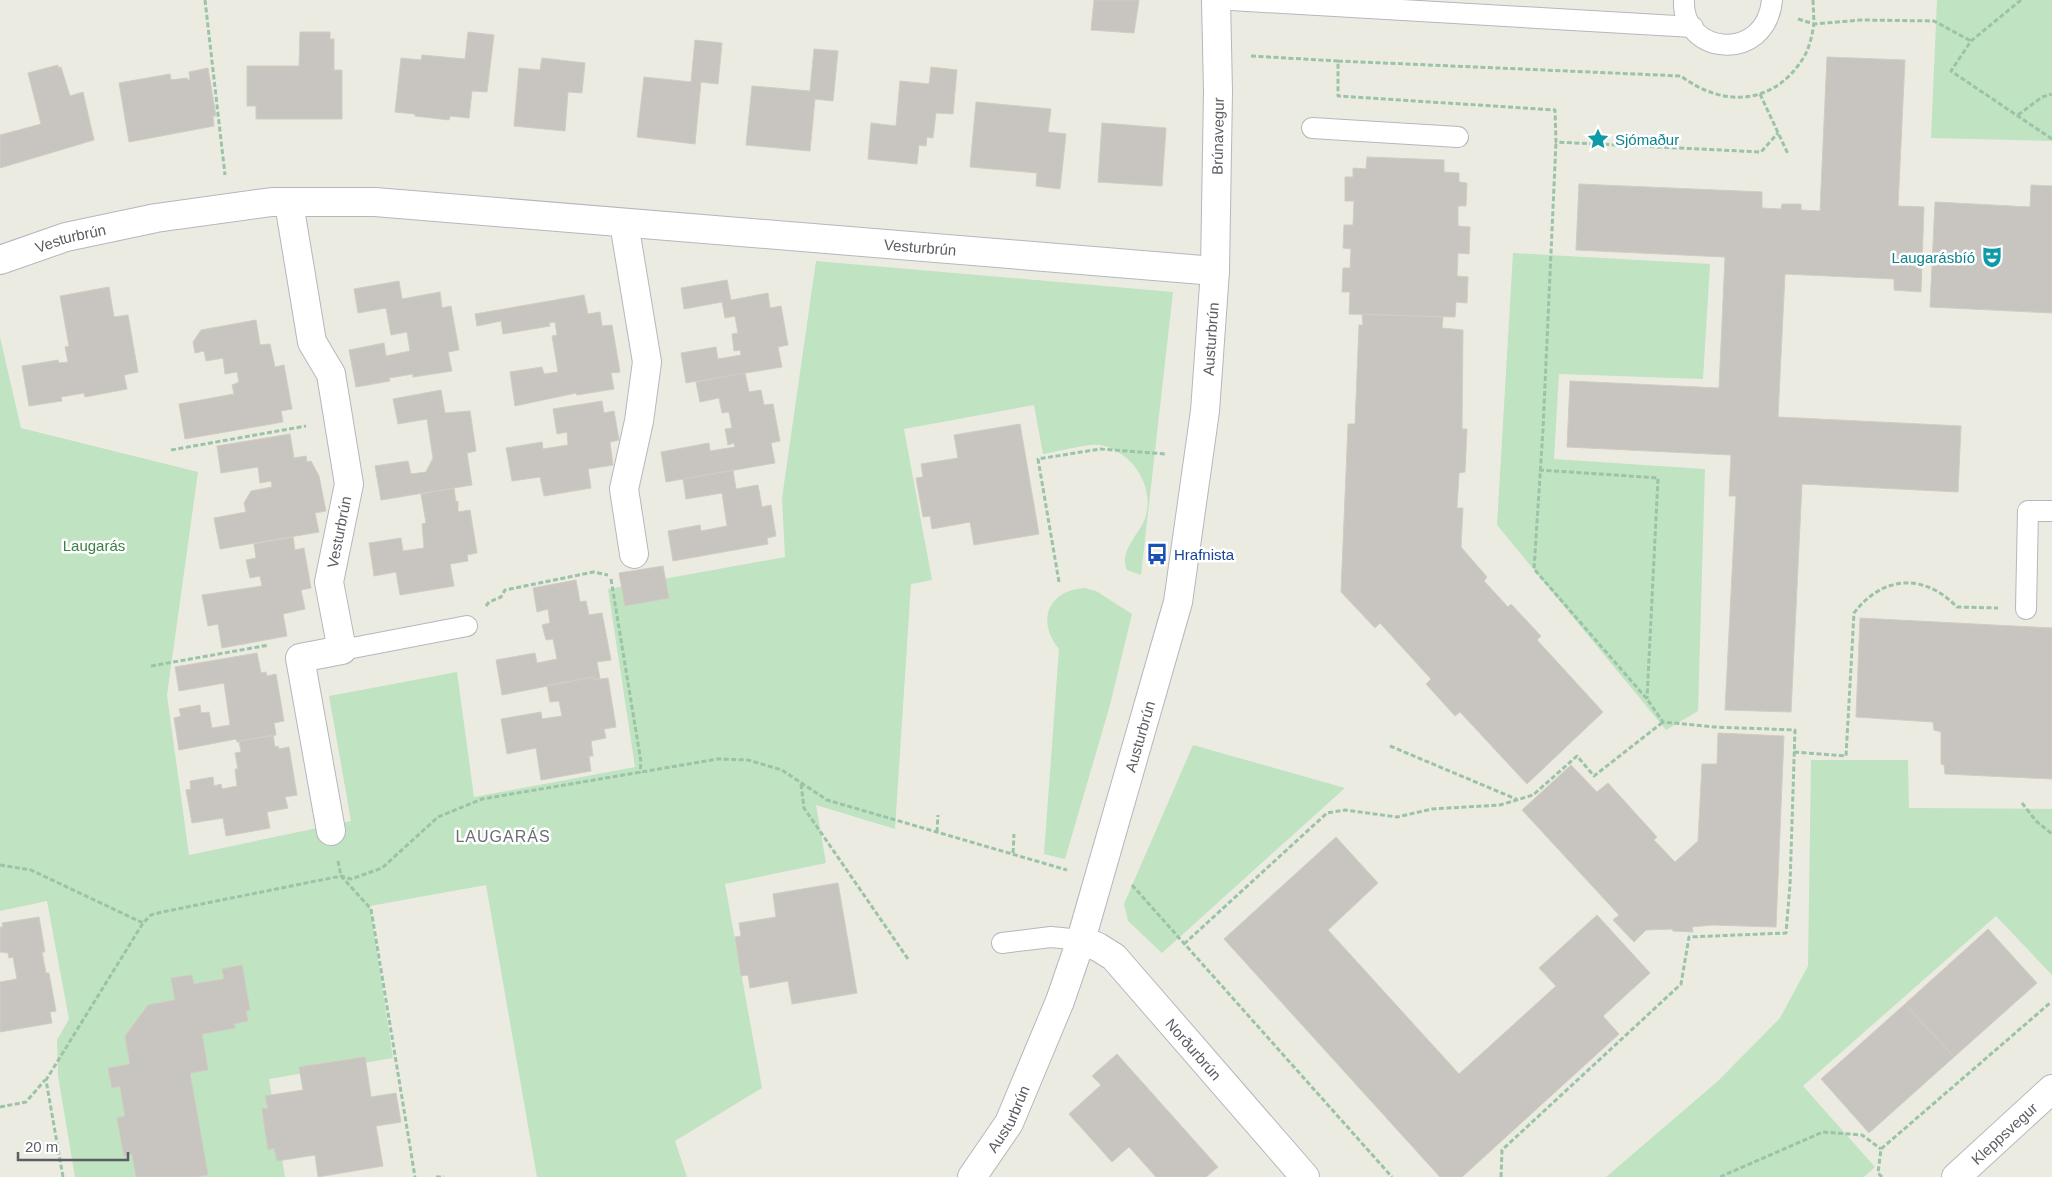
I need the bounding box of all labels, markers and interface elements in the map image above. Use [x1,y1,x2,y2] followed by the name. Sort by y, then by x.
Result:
[1208,97,1226,175] street label: Brúnavegur
[1585,126,1611,152] place icon: Sjómaður
[1615,131,1679,148] place label: Sjómaður
[33,220,107,256] street label: Vesturbrún
[883,235,957,258] street label: Vesturbrún
[1979,244,2005,270] theatre icon: Laugarásbíó
[1892,249,1975,266] place label: Laugarásbíó
[1199,302,1221,376] street label: Austurbrún
[324,495,354,569] street label: Vesturbrún
[63,537,125,554] park label: Laugarás
[1144,541,1170,567] bus stop icon: Hrafnista
[1174,546,1235,563] place label: Hrafnista
[1121,699,1158,774] street label: Austurbrún
[455,827,551,845] district label: LAUGARÁS
[1163,1015,1225,1083] street label: Norðurbrún
[983,1083,1032,1155] street label: Austurbrún
[1967,1099,2040,1168] street label: Kleppsvegur
[18,1130,128,1162] scale bar
[25,1138,58,1155] text: 20 m

